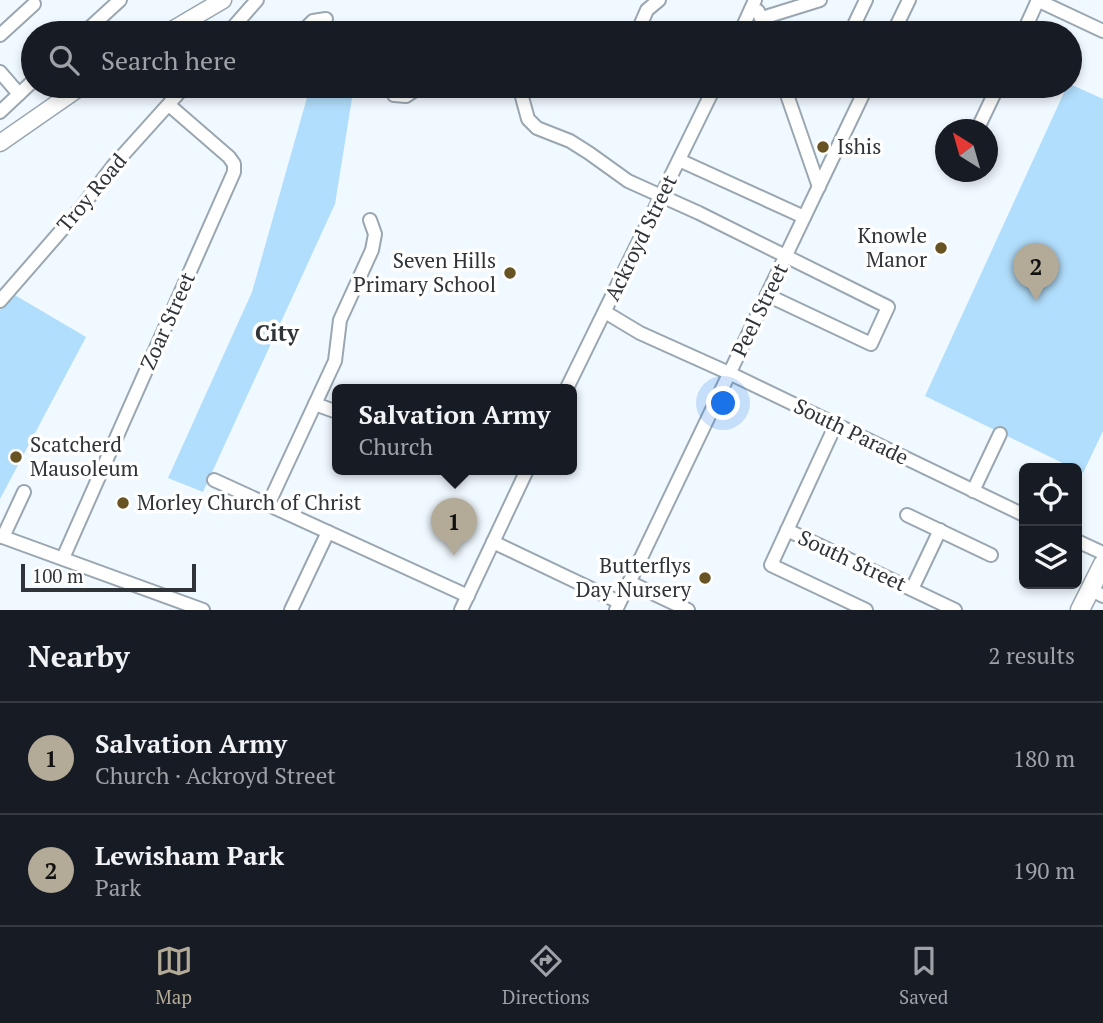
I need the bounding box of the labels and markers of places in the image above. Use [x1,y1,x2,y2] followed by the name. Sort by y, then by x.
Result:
[837,132,881,160] place label: Ishis
[815,139,831,155] marker: Ishis
[857,221,927,273] place label: Knowle Manor
[933,240,949,256] marker: Knowle Manor
[1013,243,1059,301] pin: 2
[353,246,496,298] place label: Seven Hills Primary School
[502,265,518,281] marker: Seven Hills Primary School
[30,430,139,482] place label: Scatcherd Mausoleum
[8,449,24,465] marker: Scatcherd Mausoleum
[137,488,362,516] place label: Morley Church of Christ
[115,495,131,511] marker: Morley Church of Christ
[431,498,477,556] pin: 1
[576,551,691,603] place label: Butterflys Day Nursery
[697,570,713,586] marker: Butterflys Day Nursery

